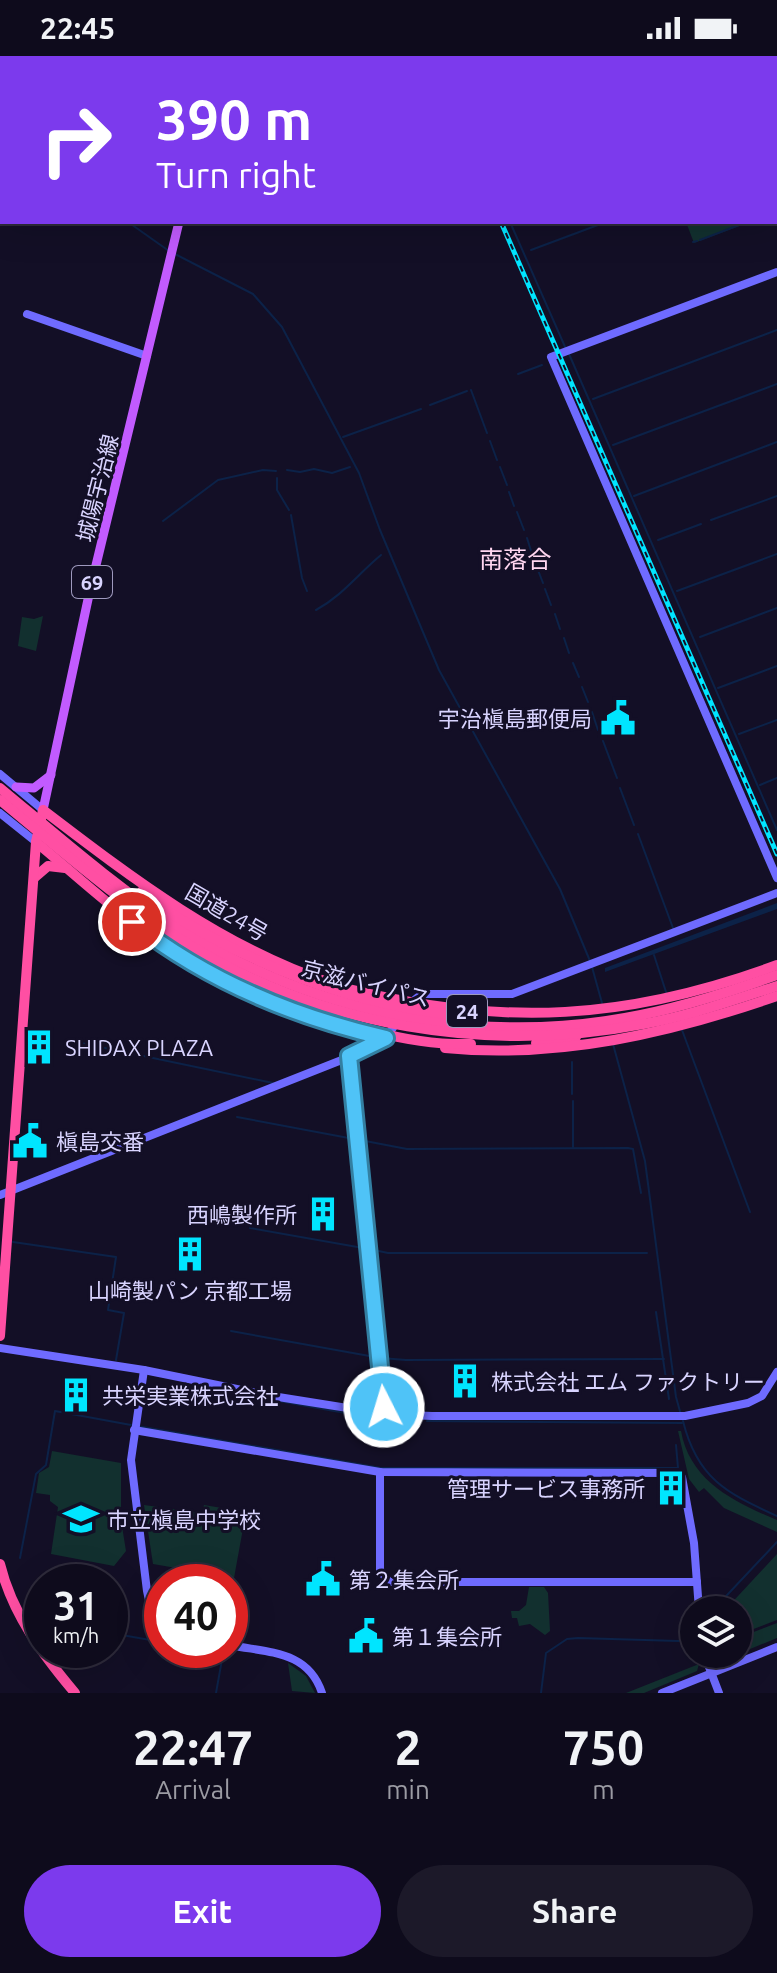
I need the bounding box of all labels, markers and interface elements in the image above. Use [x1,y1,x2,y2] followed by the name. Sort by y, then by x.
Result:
[40,11,115,45] text: 22:45
[24,88,128,192] icon: right
[156,88,312,151] text: 390 m
[156,154,316,195] text: Turn right
[72,432,122,544] street label: 城陽宇治線
[479,546,551,573] district label: 南落合
[72,566,112,598] road number: 69
[599,699,637,737] public building icon: 宇治槇島郵便局
[438,706,592,731] place label: 宇治槇島郵便局
[181,878,273,946] street label: 国道24号
[98,888,166,956] pin
[110,900,154,944] icon: arrive
[299,955,433,1011] street label: 京滋バイパス
[447,995,487,1027] road number: 24
[20,1028,58,1066] building icon: SHIDAX PLAZA
[65,1035,214,1060] place label: SHIDAX PLAZA
[11,1122,49,1160] public building icon: 槇島交番
[56,1129,144,1154] place label: 槇島交番
[304,1195,342,1233] building icon: 西嶋製作所
[187,1202,297,1227] place label: 西嶋製作所
[171,1235,209,1273] building icon: 山崎製パン 京都工場
[88,1278,292,1303] place label: 山崎製パン 京都工場
[446,1362,484,1400] building icon: 株式会社 エム ファクトリー
[342,1365,426,1449] position arrow
[491,1369,765,1394] place label: 株式会社 エム ファクトリー
[57,1376,95,1414] building icon: 共栄実業株式会社
[102,1383,278,1408] place label: 共栄実業株式会社
[652,1469,690,1507] building icon: 管理サービス事務所
[447,1476,645,1501] place label: 管理サービス事務所
[62,1500,100,1538] school or university icon: 市立槇島中学校
[107,1507,261,1532] place label: 市立槇島中学校
[304,1560,342,1598] public building icon: 第２集会所
[144,1564,248,1668] speed limit sign: 40
[349,1567,459,1592] place label: 第２集会所
[53,1583,99,1628] text: 31
[680,1596,752,1668] map controls
[680,1596,752,1668] button: layers
[347,1617,385,1655] public building icon: 第１集会所
[53,1624,99,1647] text: km/h
[392,1624,502,1649] place label: 第１集会所
[133,1720,253,1774] text: 22:47
[394,1720,421,1774] text: 2
[563,1720,644,1774] text: 750
[155,1775,231,1804] text: Arrival
[386,1775,430,1804] text: min
[592,1775,615,1804] text: m
[24,1865,381,1957] button: Exit
[397,1865,753,1957] button: Share

